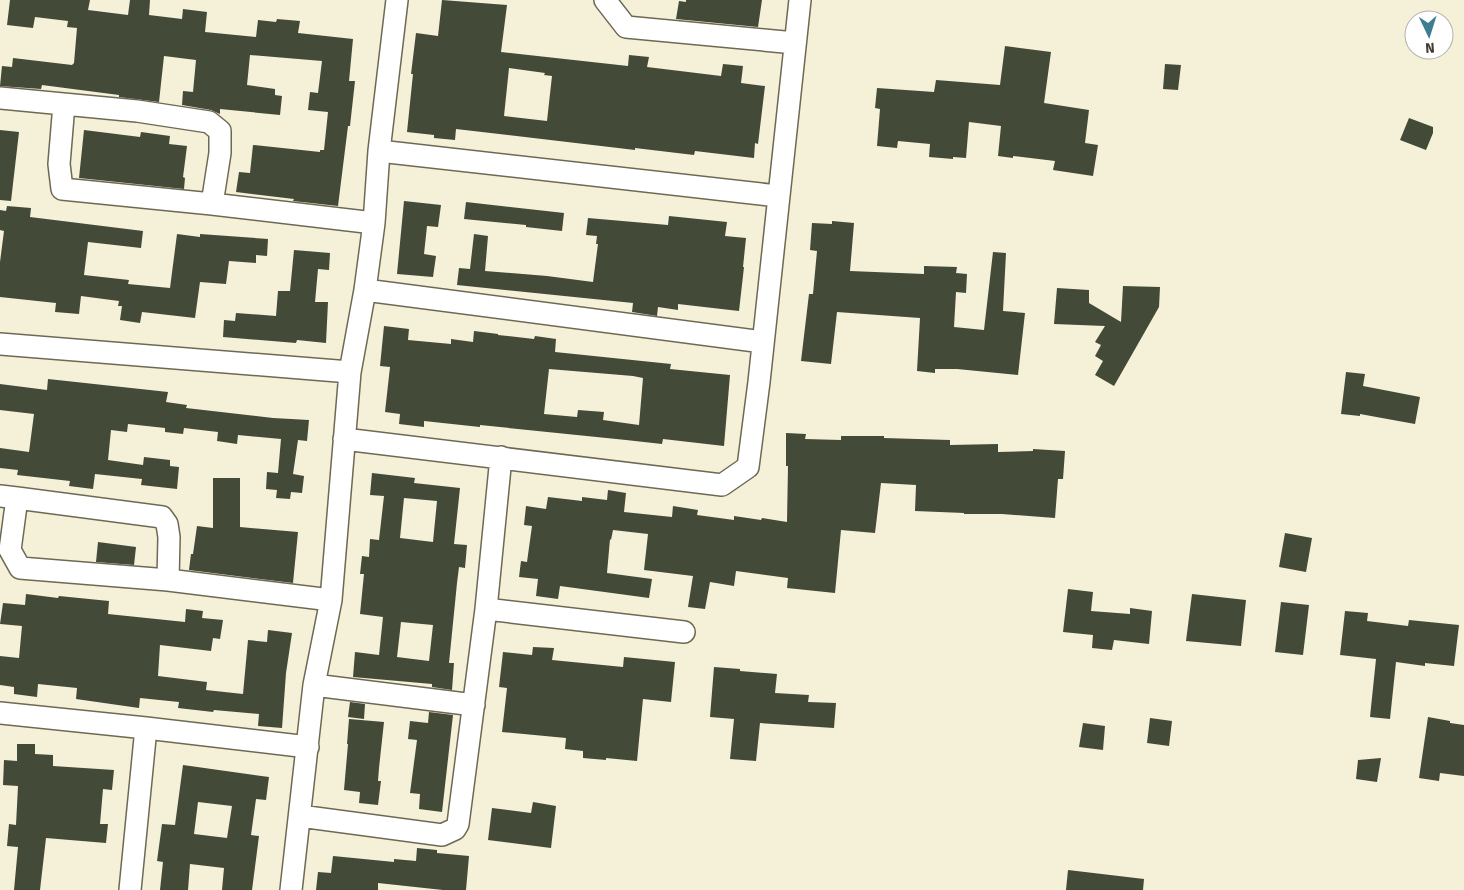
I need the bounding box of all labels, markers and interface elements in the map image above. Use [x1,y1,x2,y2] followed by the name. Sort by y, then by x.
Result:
[1404,10,1454,60] north arrow
[1425,39,1435,56] text: N

